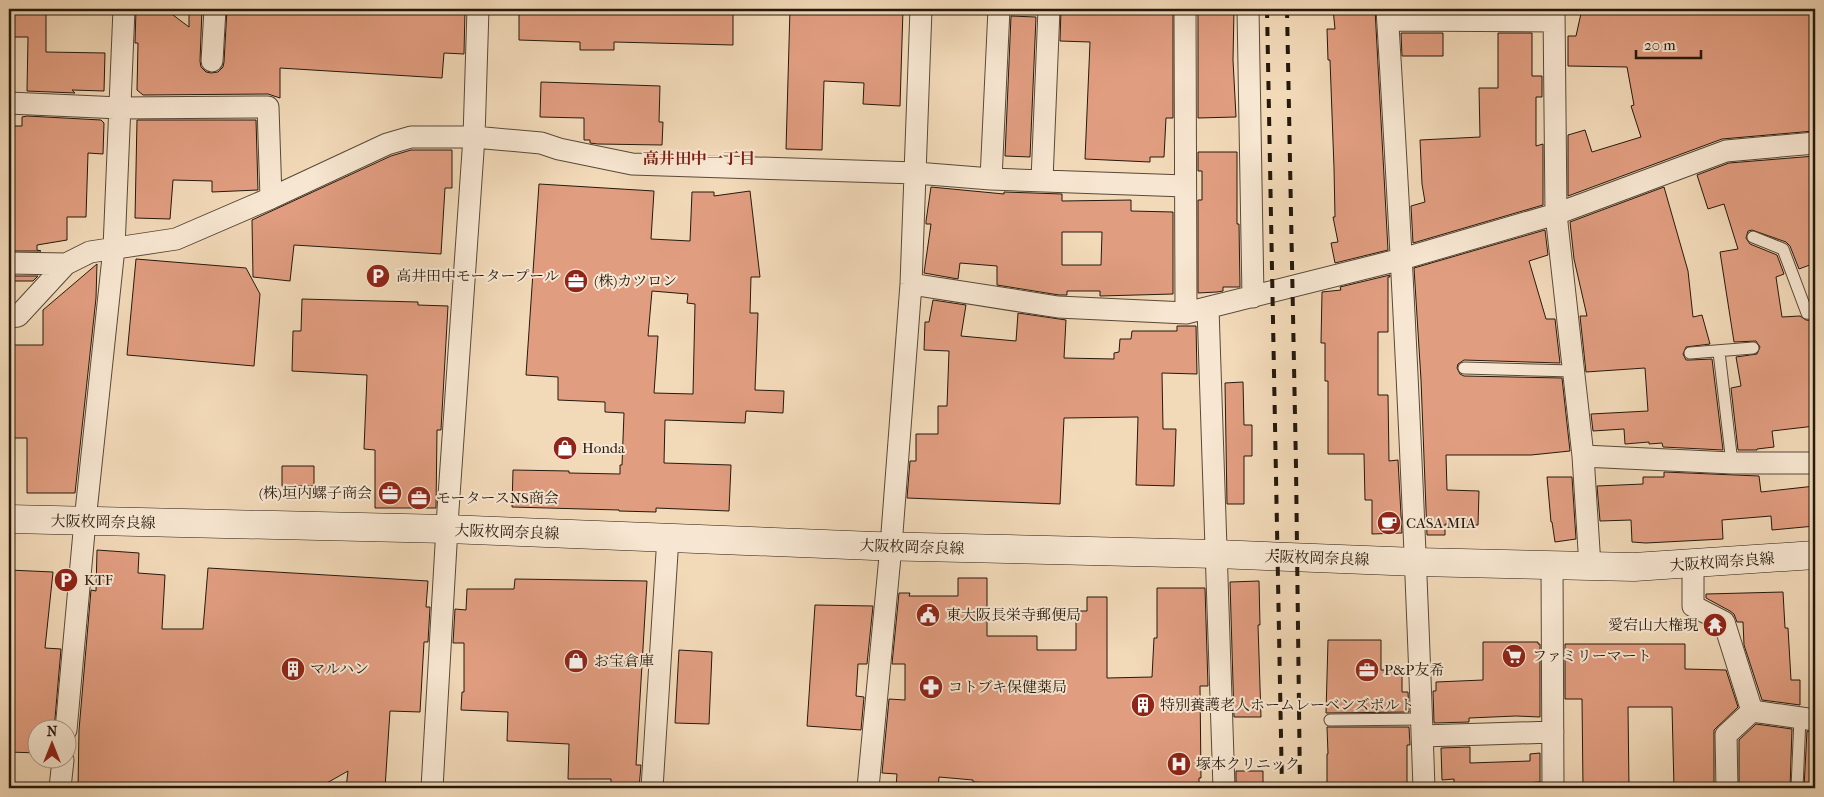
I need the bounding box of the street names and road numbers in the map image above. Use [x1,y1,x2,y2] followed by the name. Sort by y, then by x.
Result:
[50,512,156,532] street label: 大阪枚岡奈良線
[454,521,560,543] street label: 大阪枚岡奈良線
[859,536,965,558] street label: 大阪枚岡奈良線
[1264,547,1370,569] street label: 大阪枚岡奈良線
[1669,549,1775,575] street label: 大阪枚岡奈良線

